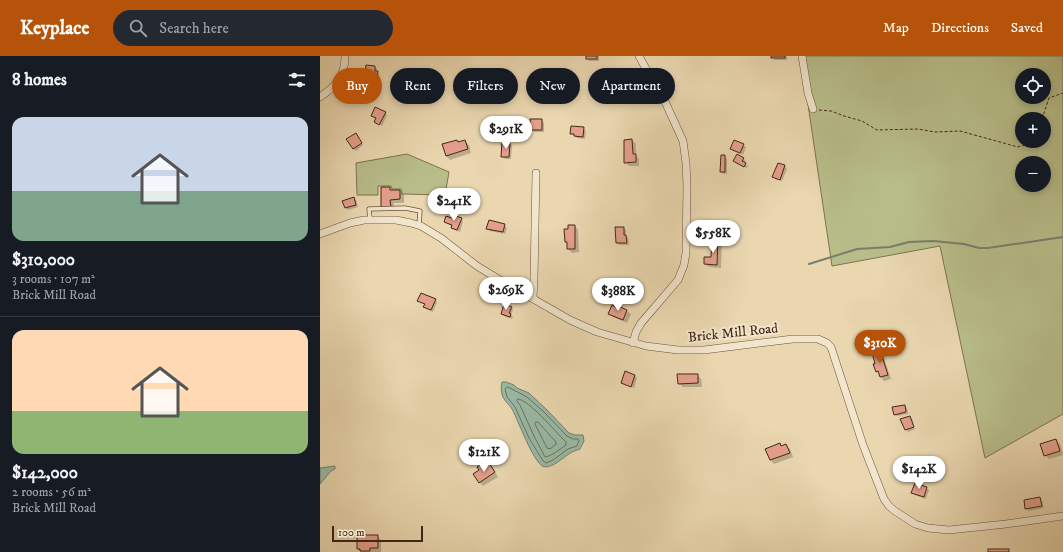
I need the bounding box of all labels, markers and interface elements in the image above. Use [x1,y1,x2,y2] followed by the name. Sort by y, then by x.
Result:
[113,10,393,46] search box
[20,17,89,40] text: Keyplace
[127,17,149,39] icon: search
[159,19,229,38] text: Search here
[883,19,909,37] text: Map
[931,19,989,37] text: Directions
[1011,19,1043,37] text: Saved
[332,68,382,104] chip: Buy
[390,68,445,104] chip: Rent
[453,68,518,104] chip: Filters
[526,68,580,104] chip: New
[588,68,675,104] chip: Apartment
[1015,68,1051,192] map controls
[1015,68,1051,104] button: locate
[12,69,67,91] text: 8 homes
[286,69,308,91] icon: filters
[1015,112,1051,148] button: +
[478,116,534,150] pin: $291K
[489,121,523,137] text: $291K
[124,143,196,215] icon: home
[1015,156,1051,192] button: −
[426,188,482,222] pin: $241K
[437,193,471,209] text: $241K
[685,220,741,254] pin: $558K
[695,225,731,241] text: $558K
[12,249,75,271] text: $310,000
[12,271,95,287] text: 3 rooms · 107 m²
[478,277,534,311] pin: $269K
[590,278,646,312] pin: $388K
[488,282,524,298] text: $269K
[601,283,635,299] text: $388K
[12,287,96,303] text: Brick Mill Road
[687,319,779,347] street label: Brick Mill Road
[852,330,908,364] pin: $310K
[864,335,896,351] text: $310K
[124,356,196,428] icon: home
[456,439,512,473] pin: $121K
[468,444,500,460] text: $121K
[891,456,947,490] pin: $142K
[902,461,936,477] text: $142K
[12,462,78,484] text: $142,000
[12,484,91,500] text: 2 rooms · 56 m²
[12,500,96,516] text: Brick Mill Road
[332,524,423,543] scale bar
[338,526,364,540] text: 100 m

